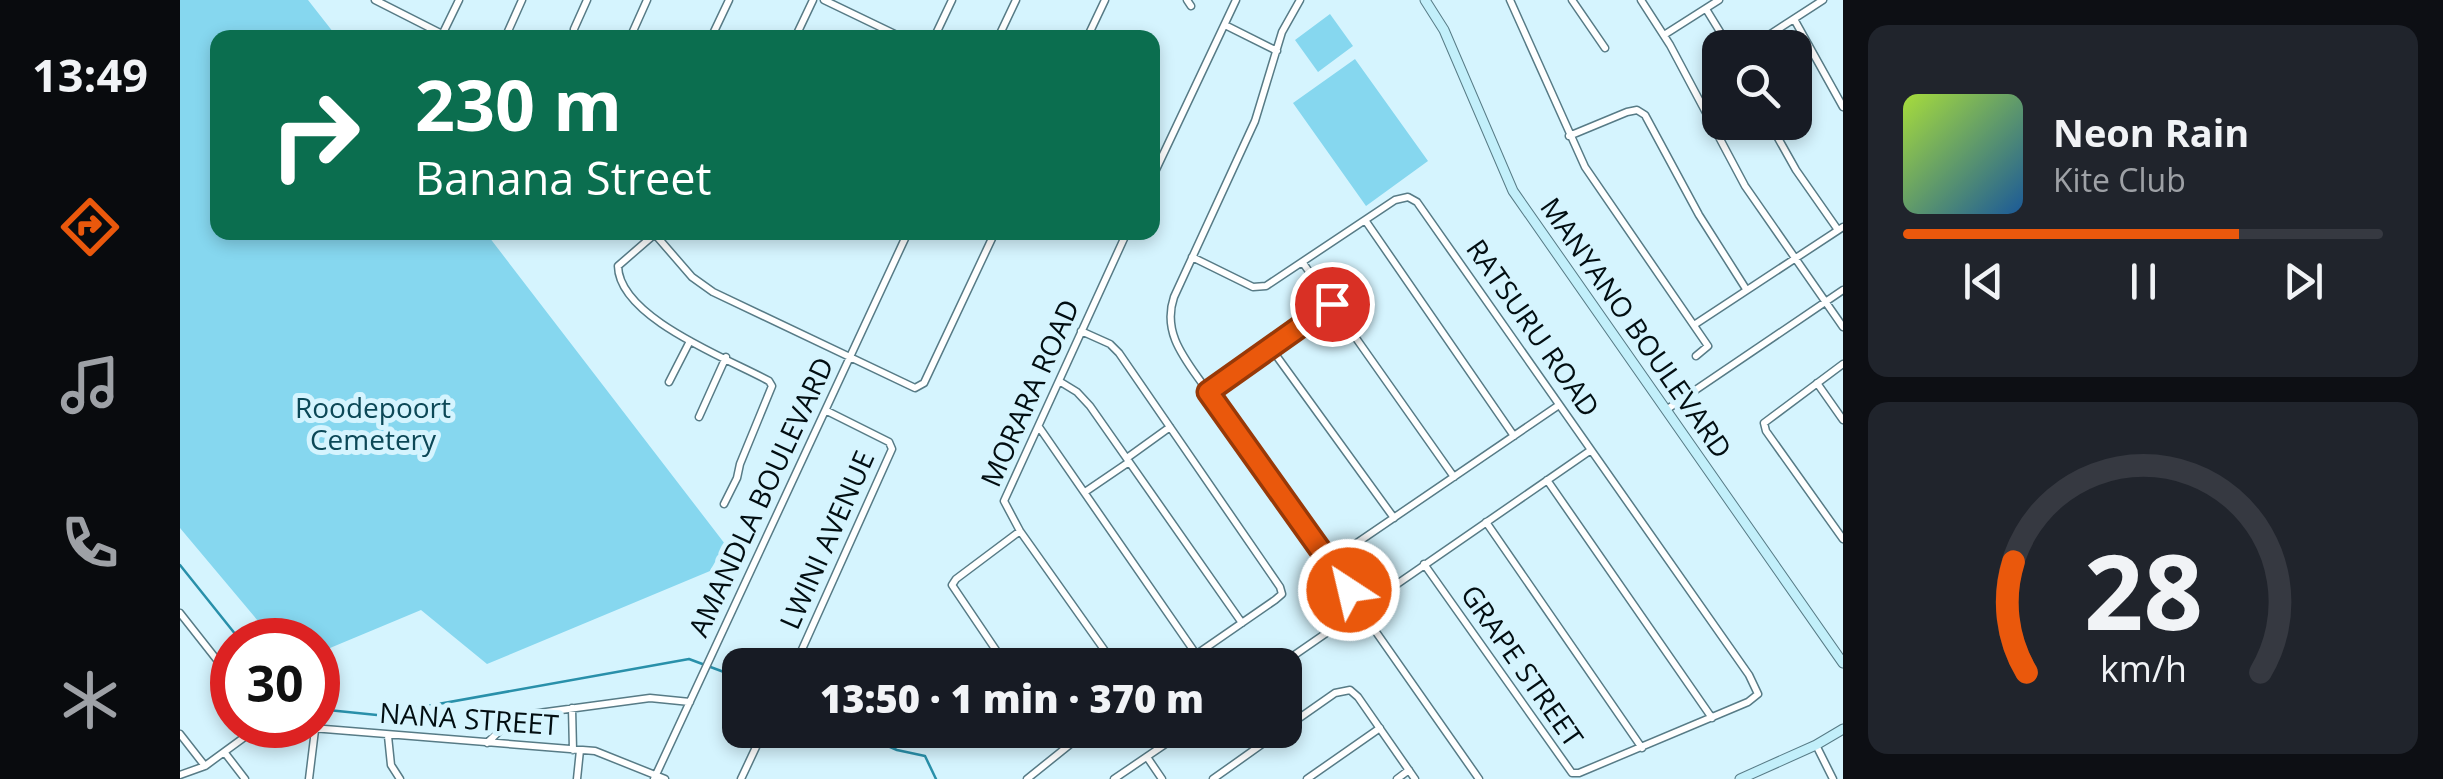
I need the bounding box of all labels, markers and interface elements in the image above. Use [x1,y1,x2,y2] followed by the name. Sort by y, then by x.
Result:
[1702,30,1812,140] map controls
[1702,30,1812,140] button: search
[32,44,148,105] text: 13:49
[415,56,622,152] text: 230 m
[250,70,380,200] icon: right
[2053,106,2249,158] text: Neon Rain
[415,147,712,208] text: Banana Street
[2053,158,2186,201] text: Kite Club
[1532,190,1741,465] street label: MANYANO BOULEVARD
[55,192,125,262] icon: directions
[1459,231,1609,424] street label: RATSURU ROAD
[1956,254,2011,309] icon: previous
[2116,254,2171,309] icon: pause
[2276,254,2331,309] icon: next
[1290,262,1375,347] pin
[1305,277,1360,332] icon: arrive
[971,293,1087,492] street label: MORARA ROAD
[55,350,125,420] icon: music
[679,351,842,642] street label: AMANDLA BOULEVARD
[295,388,451,458] park label: Roodepoort Cemetery
[770,444,882,635] street label: LWINI AVENUE
[55,508,125,578] icon: phone
[2084,519,2202,660] text: 28
[1297,538,1401,642] position arrow
[1453,577,1593,754] street label: GRAPE STREET
[210,618,340,748] speed limit sign: 30
[2100,644,2186,692] text: km/h
[55,665,125,735] icon: climate
[820,672,1204,724] text: 13:50 · 1 min · 370 m
[378,693,560,743] street label: NANA STREET

